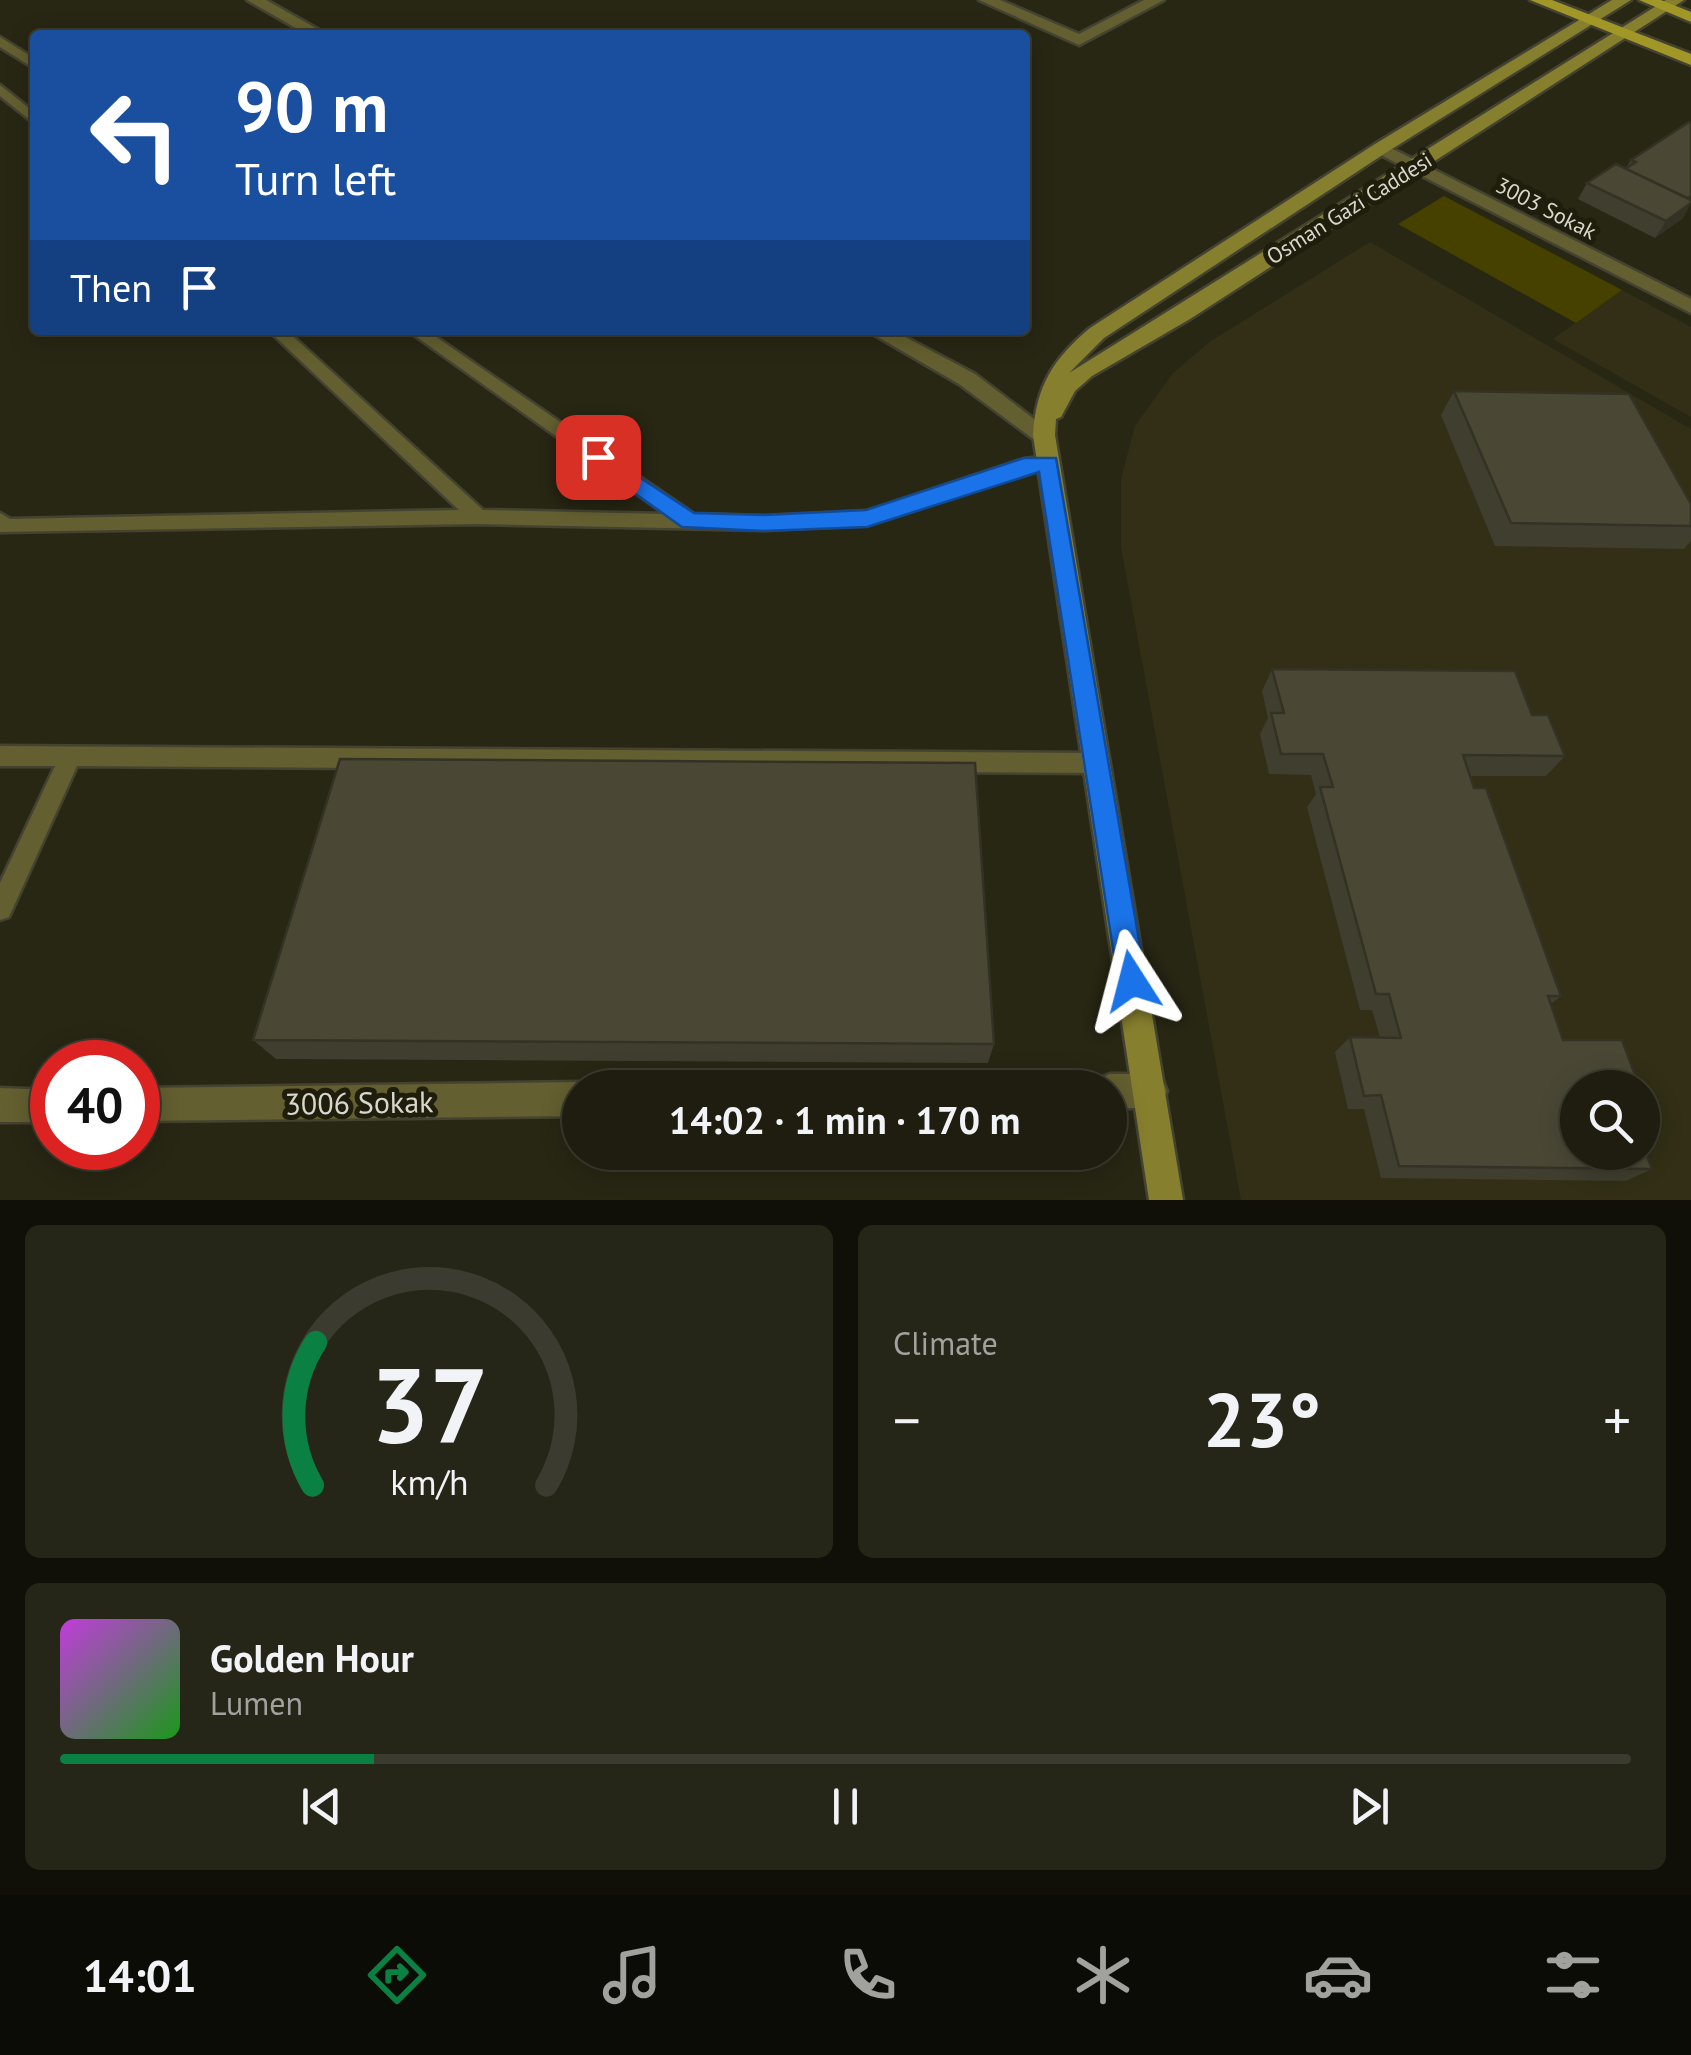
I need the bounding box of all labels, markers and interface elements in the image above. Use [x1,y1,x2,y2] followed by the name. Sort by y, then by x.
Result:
[235,61,388,151] text: 90 m
[70,70,200,200] icon: left
[1261,146,1437,270] street label: Osman Gazi Caddesi
[235,149,396,207] text: Turn left
[1491,171,1601,245] street label: 3003 Sokak
[172,260,227,315] icon: arrive
[70,263,152,312] text: Then
[556,415,641,500] pin
[571,430,626,485] icon: arrive
[1080,929,1184,1033] position arrow
[30,1040,160,1170] speed limit sign: 40
[1560,1070,1660,1170] map controls
[1560,1070,1660,1170] button: search
[284,1081,434,1123] street label: 3006 Sokak
[669,1095,1020,1144] text: 14:02 · 1 min · 170 m
[893,1322,998,1364] text: Climate
[370,1337,488,1472] text: 37
[1203,1371,1321,1468] text: 23°
[893,1384,921,1455] text: −
[1603,1384,1631,1455] text: +
[390,1459,468,1505] text: km/h
[210,1633,414,1682] text: Golden Hour
[210,1682,303,1724] text: Lumen
[294,1779,349,1834] icon: previous
[818,1779,873,1834] icon: pause
[1342,1779,1397,1834] icon: next
[362,1940,432,2010] icon: directions
[597,1940,667,2010] icon: music
[833,1940,903,2010] icon: phone
[1068,1940,1138,2010] icon: climate
[1303,1940,1373,2010] icon: car
[1538,1940,1608,2010] icon: filters
[83,1946,197,2004] text: 14:01

